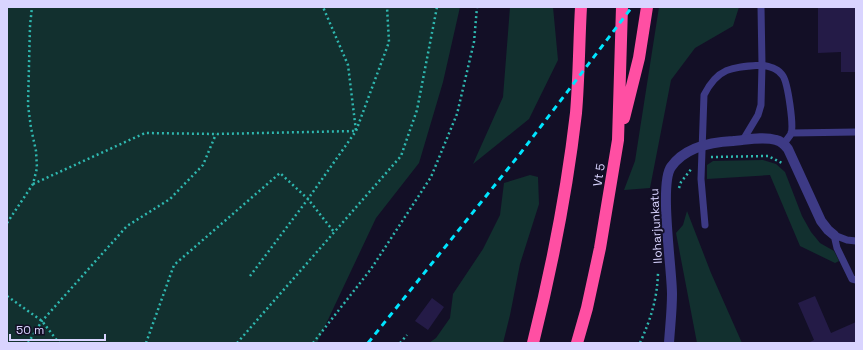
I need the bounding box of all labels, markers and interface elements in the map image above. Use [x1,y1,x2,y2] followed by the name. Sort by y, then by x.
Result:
[589,162,609,188] street label: Vt 5
[646,188,666,264] street label: Iloharjunkatu
[10,316,105,342] scale bar
[16,322,44,338] text: 50 m

